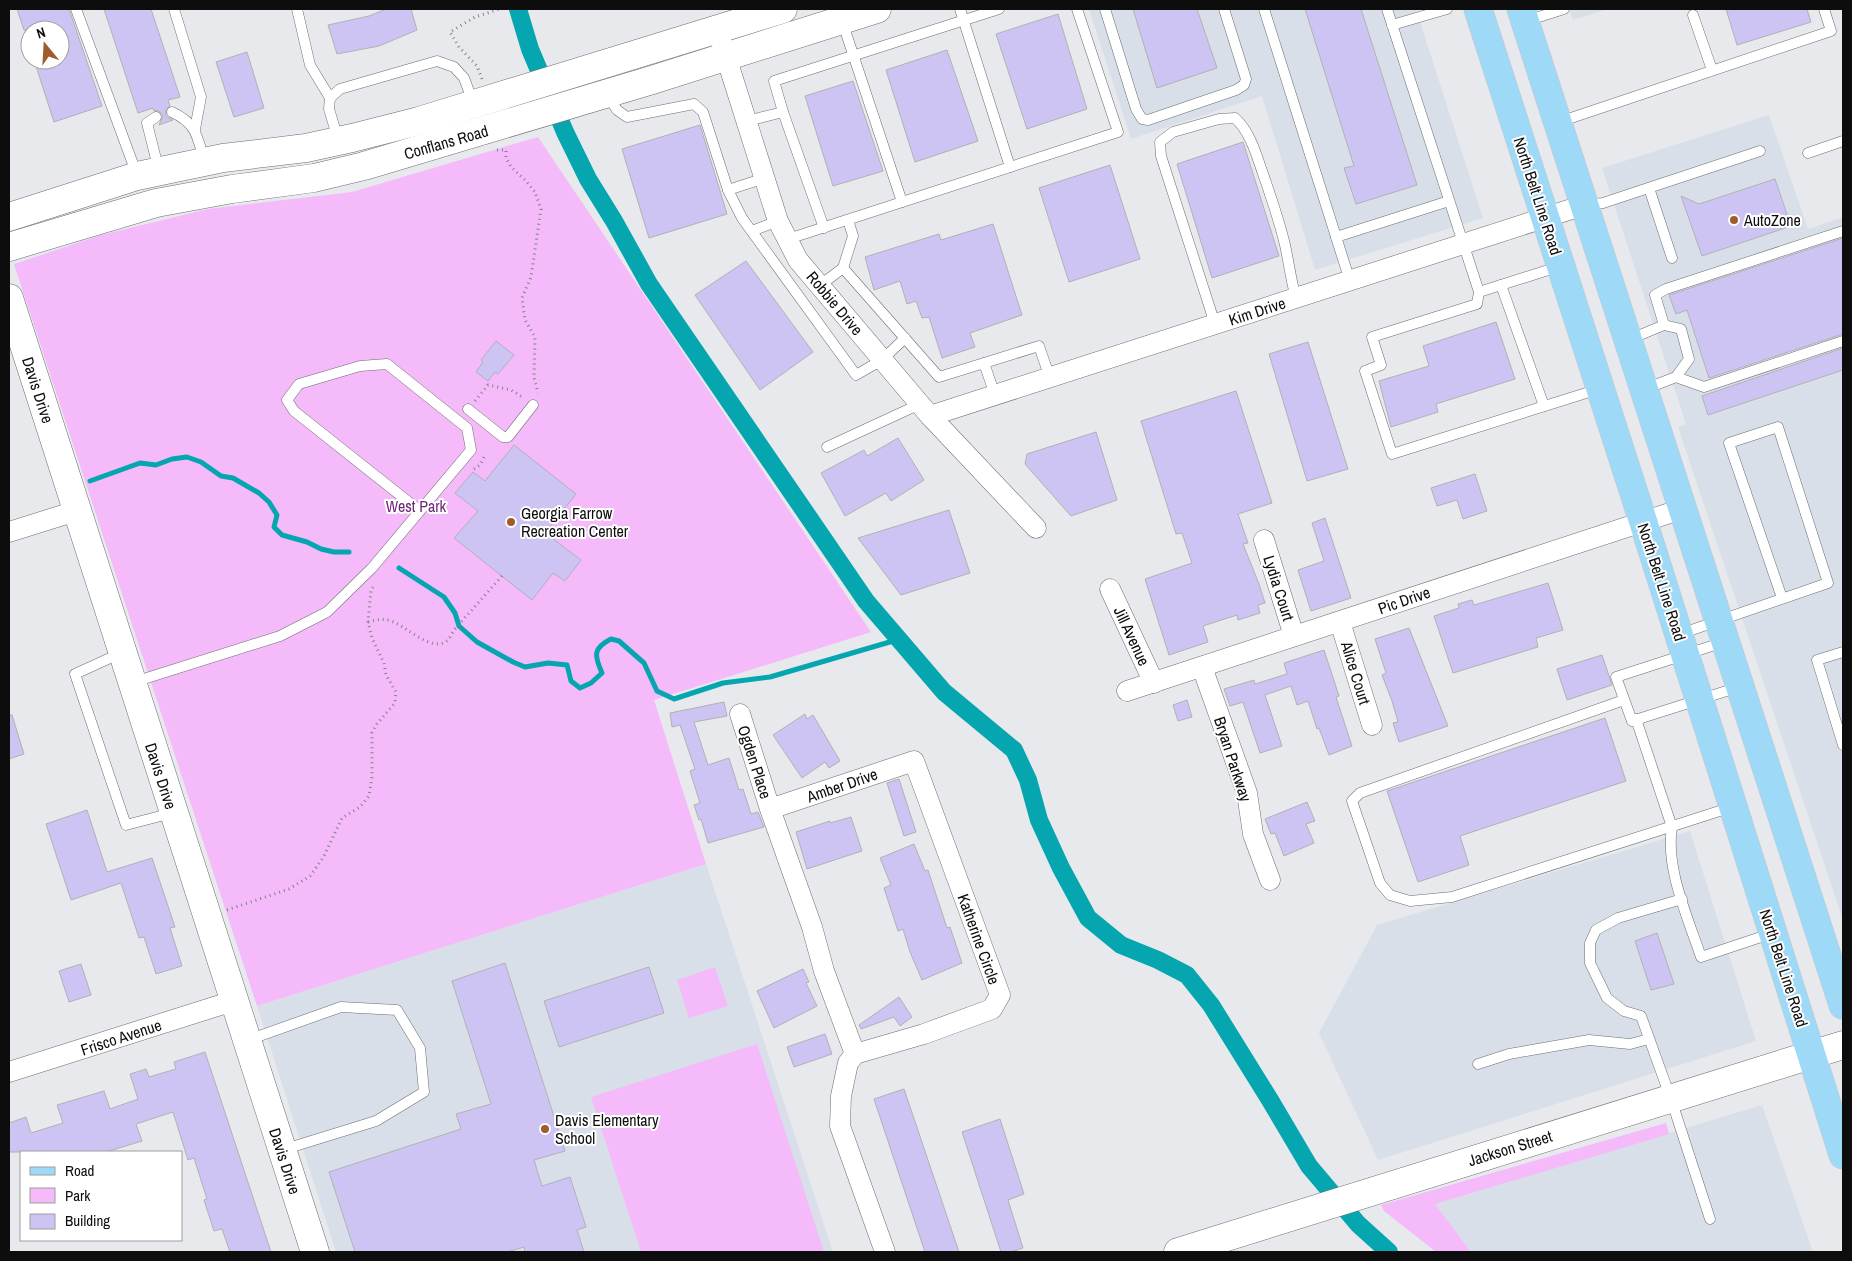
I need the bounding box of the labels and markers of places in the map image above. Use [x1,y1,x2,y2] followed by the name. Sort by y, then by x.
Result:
[1743,209,1801,231] place label: AutoZone
[1728,214,1740,226] marker: AutoZone
[521,502,629,542] place label: Georgia Farrow Recreation Center
[505,516,517,528] marker: Georgia Farrow Recreation Center
[555,1109,659,1149] place label: Davis Elementary School
[539,1123,551,1135] marker: Davis Elementary School

